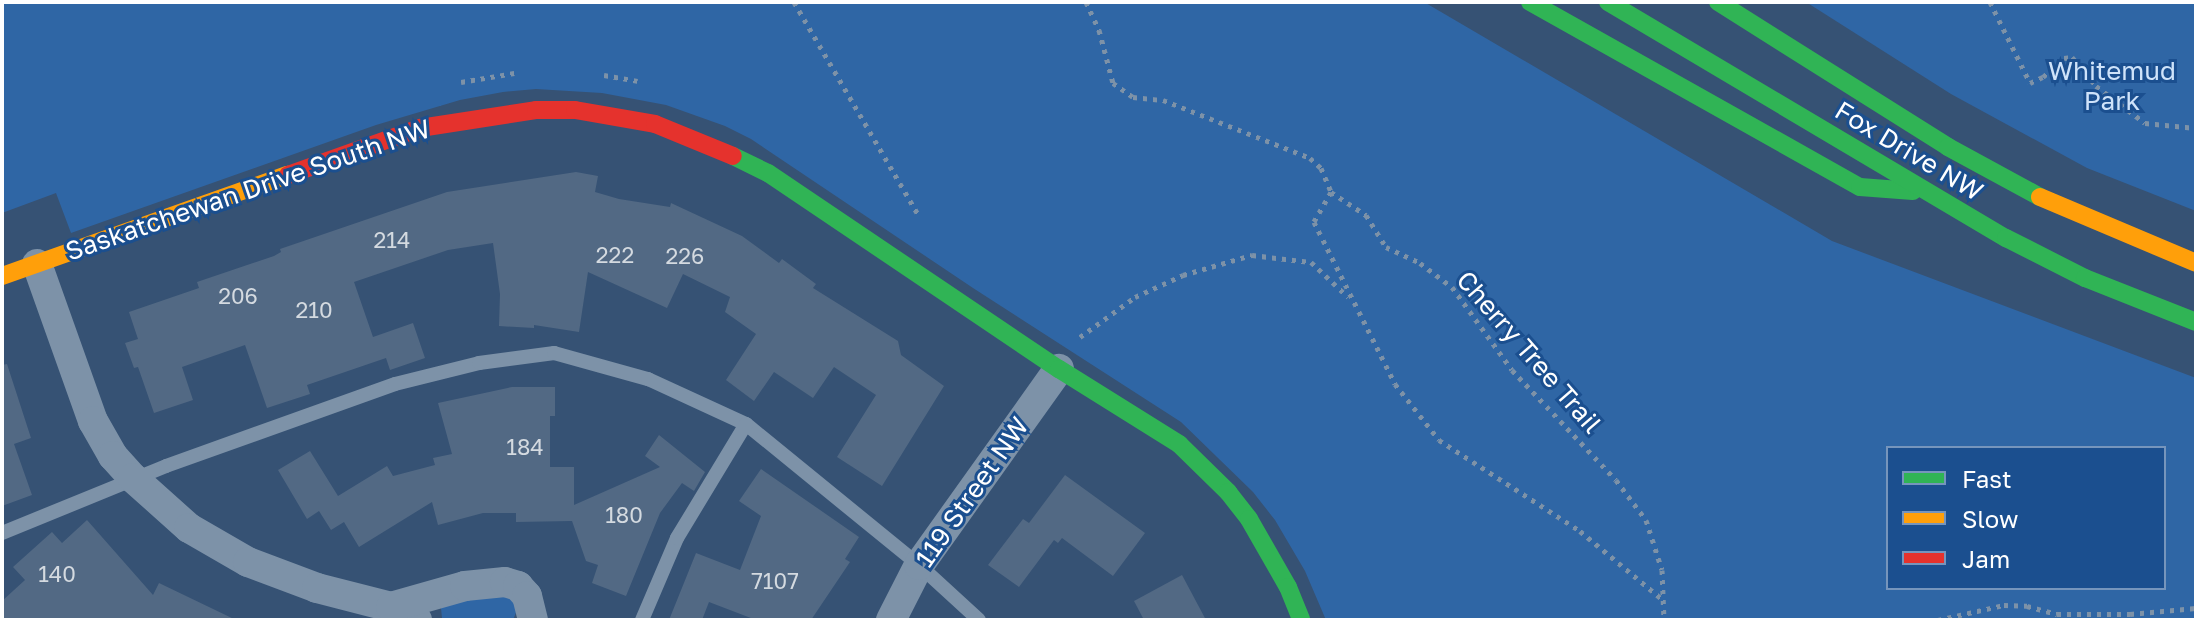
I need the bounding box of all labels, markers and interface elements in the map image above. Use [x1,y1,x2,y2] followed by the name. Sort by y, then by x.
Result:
[2048,55,2176,116] park label: Whitemud Park
[1830,95,1988,207] street label: Fox Drive NW
[62,113,434,267] street label: Saskatchewan Drive South NW
[374,227,410,253] house number: 214
[596,242,634,268] house number: 222
[666,243,704,269] house number: 226
[1450,264,1608,440] street label: Cherry Tree Trail
[218,283,258,309] house number: 206
[295,297,333,323] house number: 210
[909,411,1035,573] street label: 119 Street NW
[506,434,544,460] house number: 184
[1886,446,2166,590] legend
[1962,464,2012,493] text: Fast
[605,502,643,528] house number: 180
[1962,504,2018,533] text: Slow
[1962,544,2010,573] text: Jam
[38,561,76,587] house number: 140
[751,568,799,594] house number: 7107

